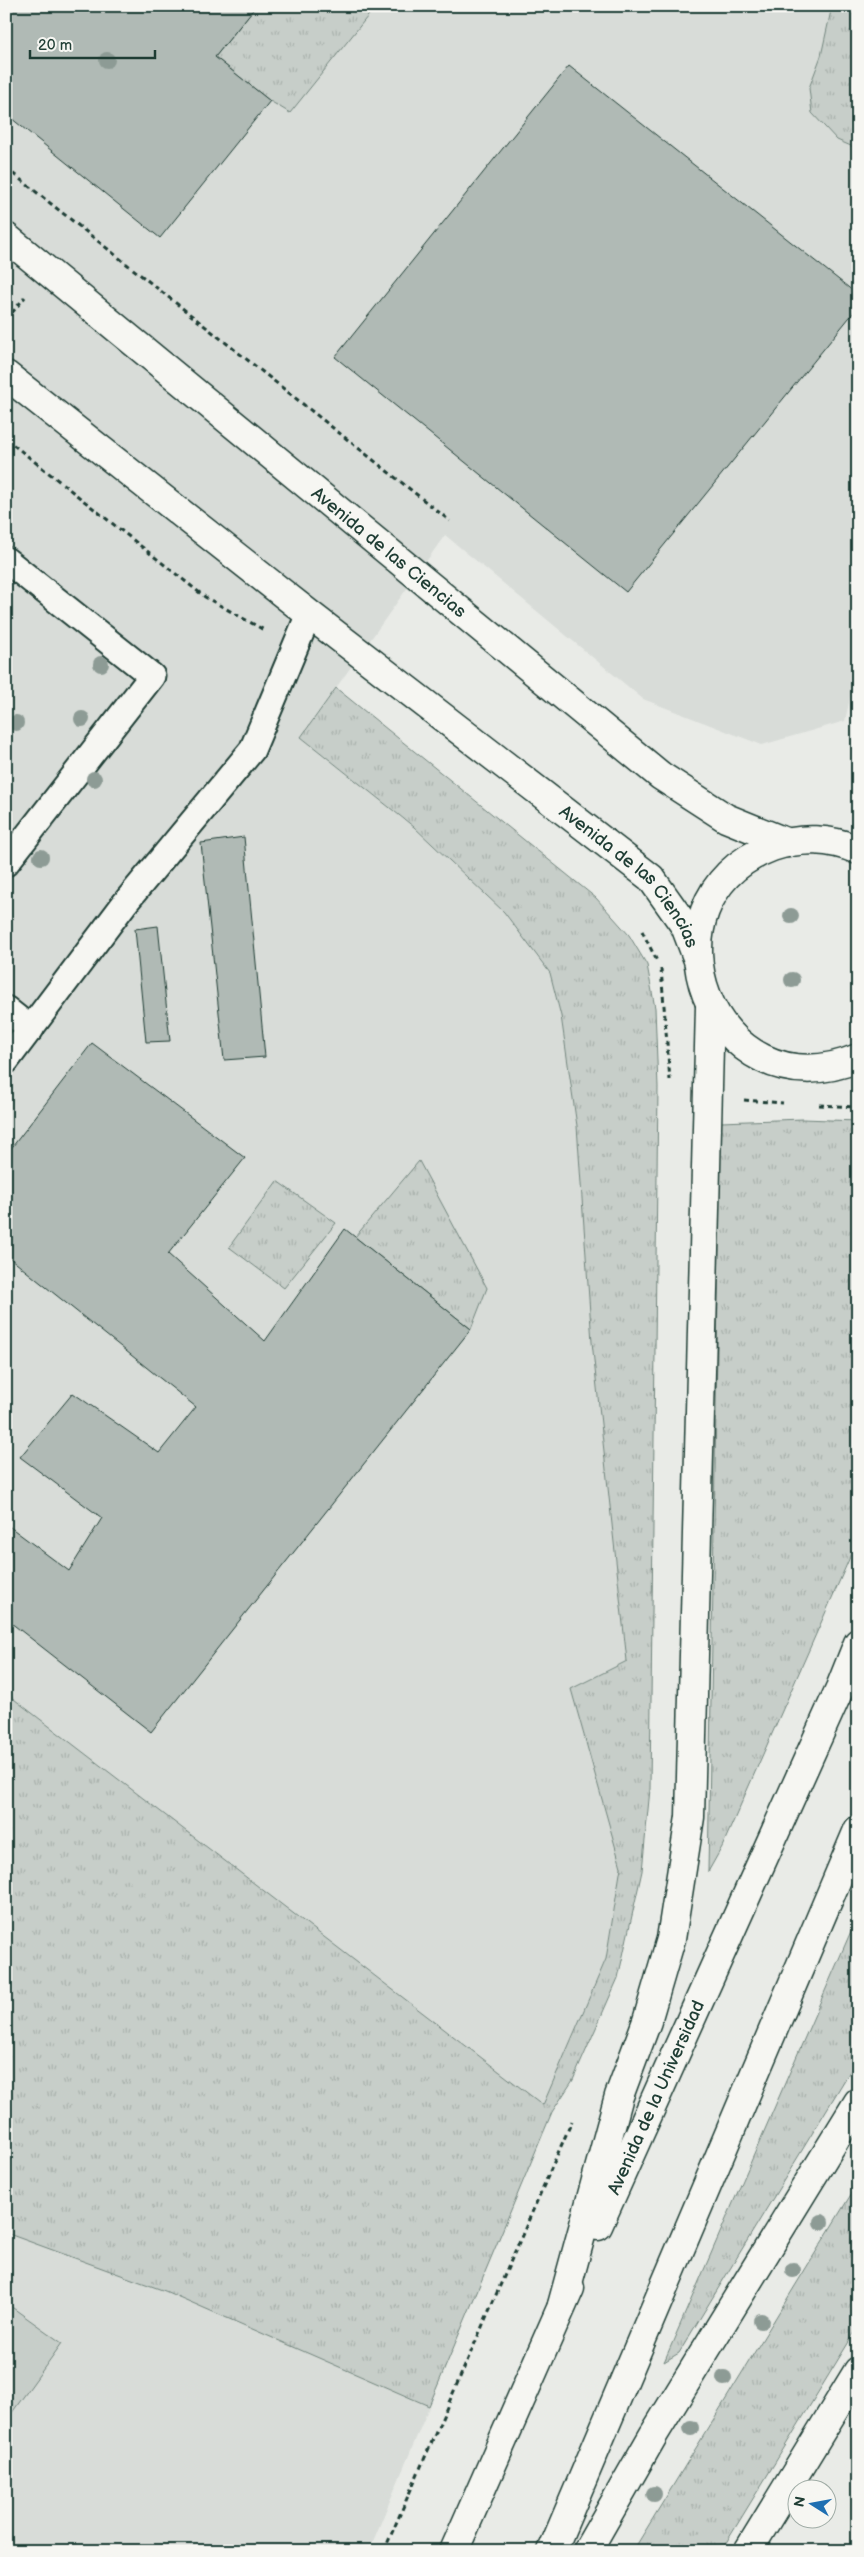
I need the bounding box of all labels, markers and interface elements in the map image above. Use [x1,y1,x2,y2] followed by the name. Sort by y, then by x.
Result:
[30,28,155,60] scale bar
[38,36,72,55] text: 20 m
[307,482,471,622] street label: Avenida de las Ciencias
[555,801,703,951] street label: Avenida de las Ciencias
[603,1997,709,2198] street label: Avenida de la Universidad
[786,2480,836,2530] north arrow
[790,2495,809,2508] text: N

